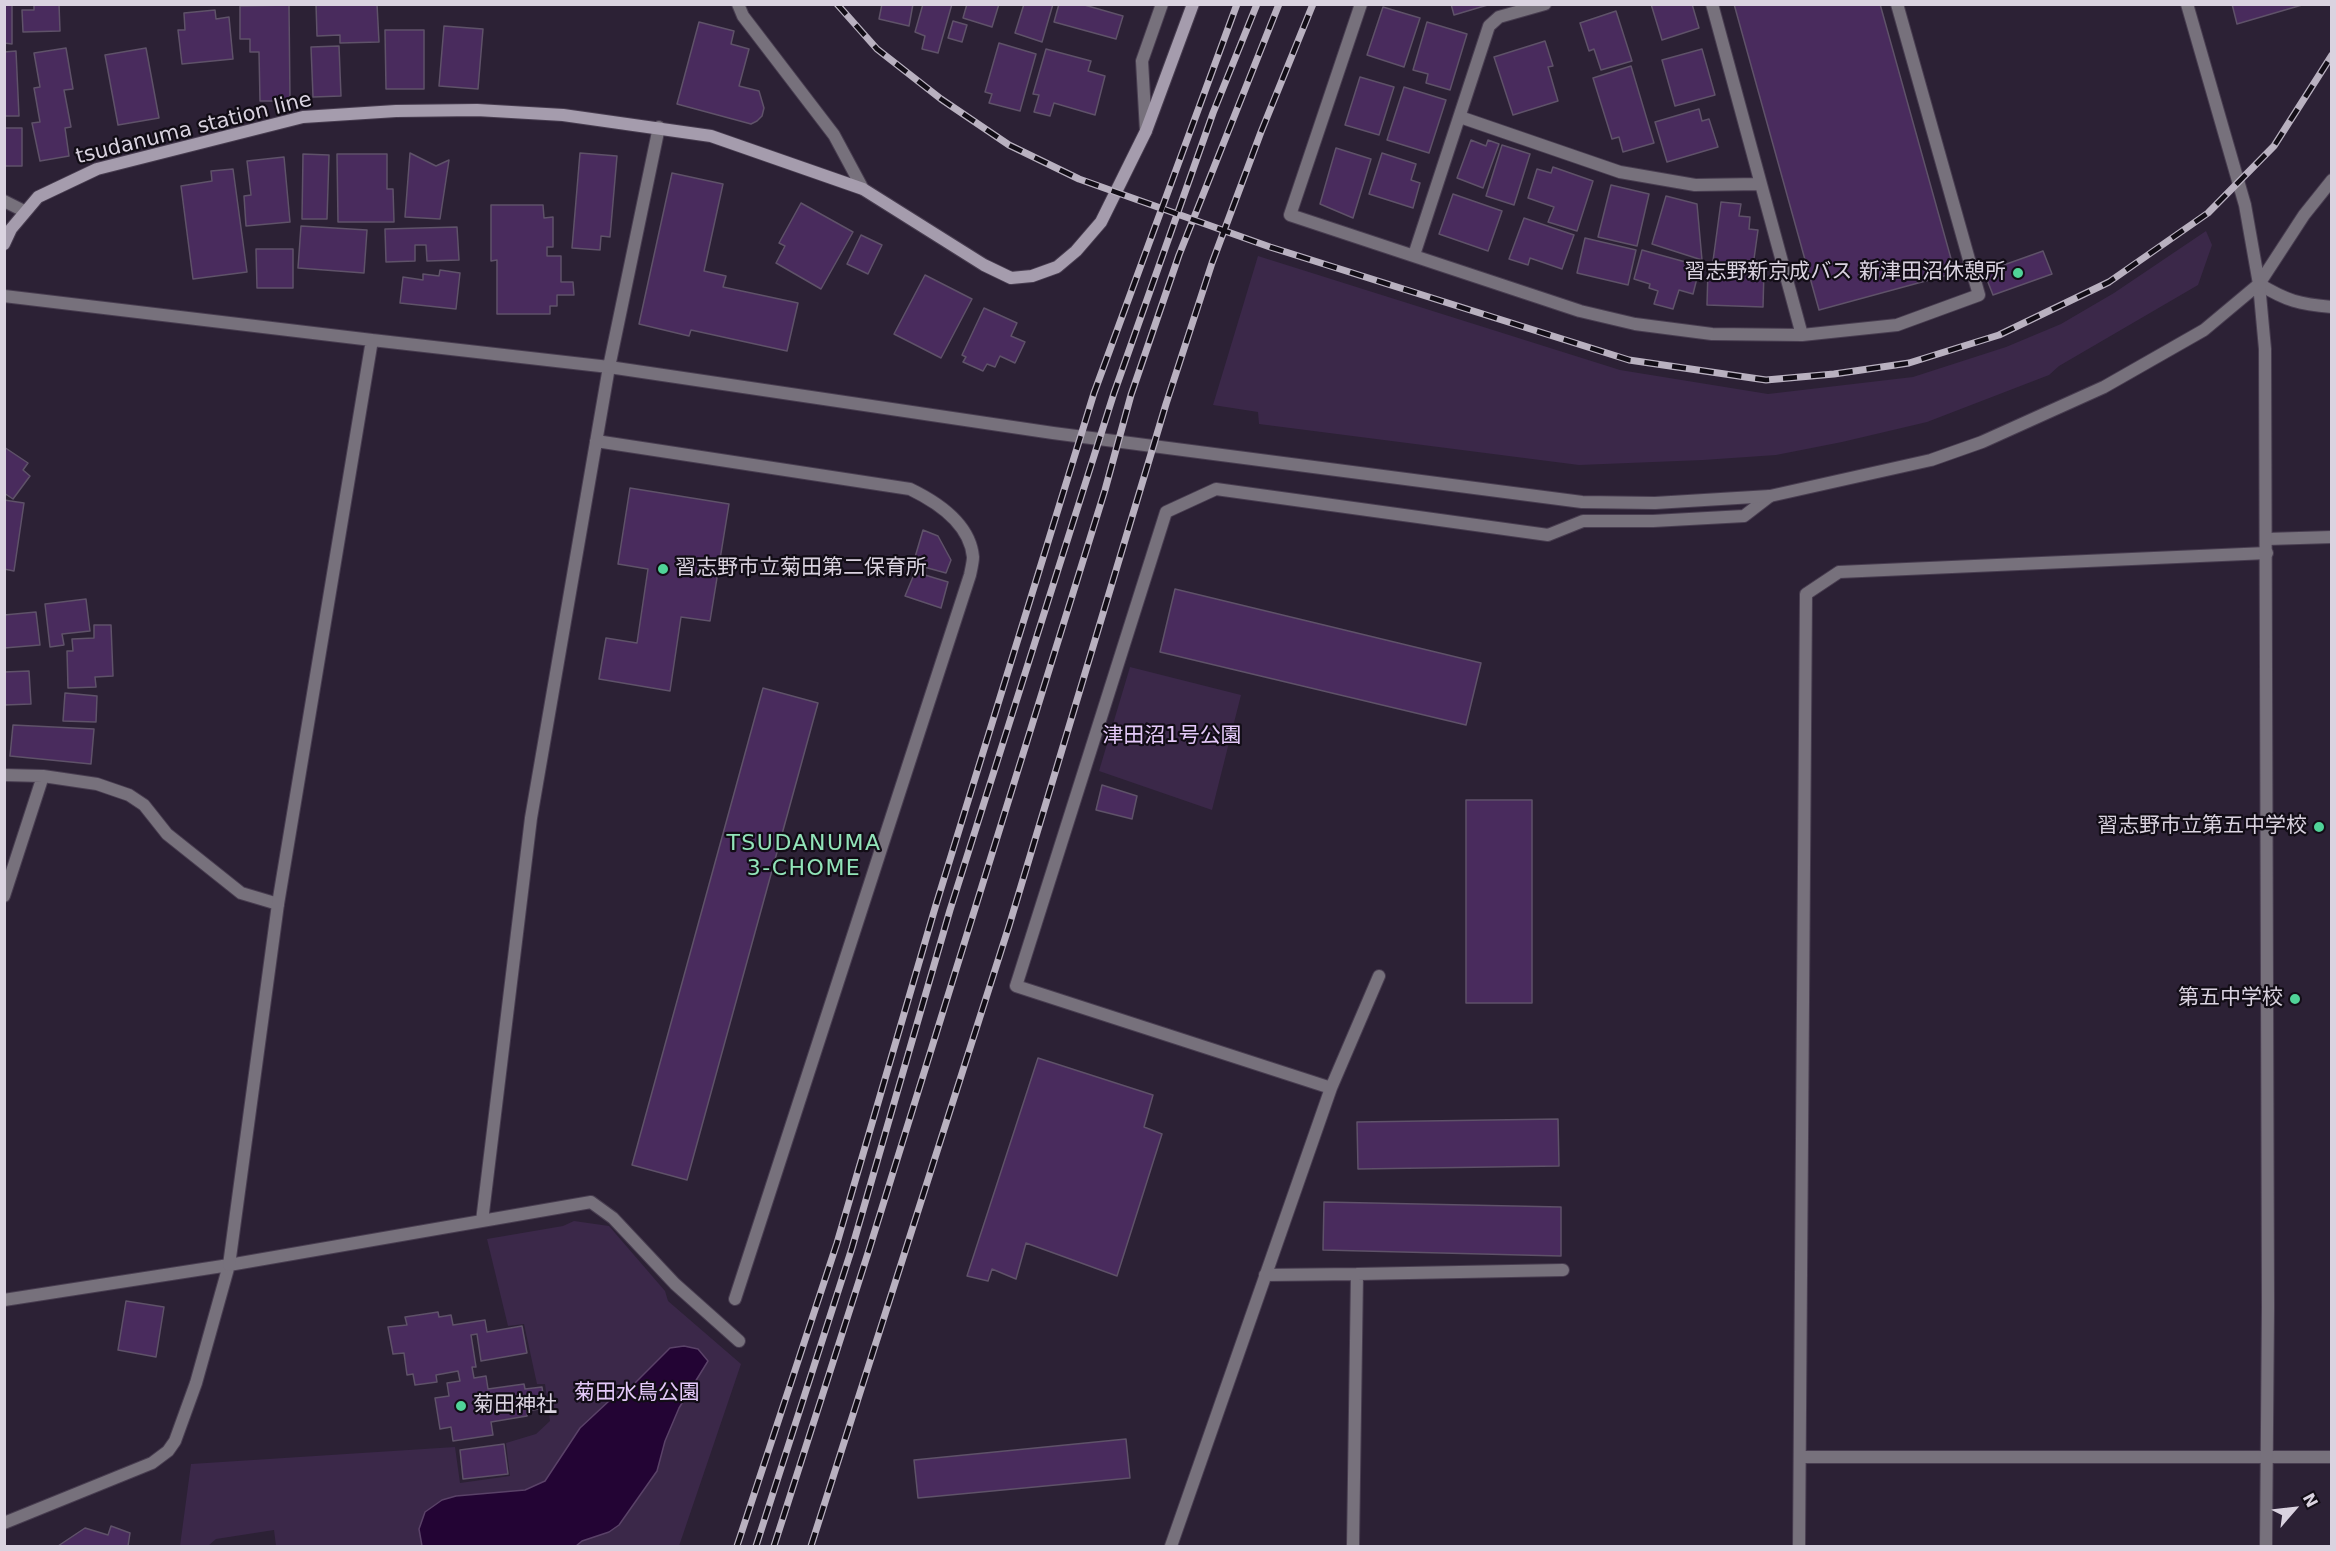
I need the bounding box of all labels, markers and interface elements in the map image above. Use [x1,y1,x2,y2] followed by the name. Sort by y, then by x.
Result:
[73,87,315,171] street label: tsudanuma station line
[1684,260,2006,286] place label: 習志野新京成バス 新津田沼休憩所
[2011,266,2025,280] marker: 習志野新京成バス 新津田沼休憩所
[675,556,927,582] place label: 習志野市立菊田第二保育所
[656,562,670,576] marker: 習志野市立菊田第二保育所
[1102,724,1242,750] park label: 津田沼1号公園
[2097,814,2307,840] place label: 習志野市立第五中学校
[2312,820,2326,834] marker: 習志野市立第五中学校
[726,831,882,882] district label: TSUDANUMA 3-CHOME
[2178,986,2283,1012] place label: 第五中学校
[2288,992,2302,1006] marker: 第五中学校
[574,1381,700,1407] park label: 菊田水鳥公園
[473,1393,557,1419] place label: 菊田神社
[454,1399,468,1413] marker: 菊田神社
[2264,1479,2324,1539] north arrow
[2299,1490,2322,1511] text: N

